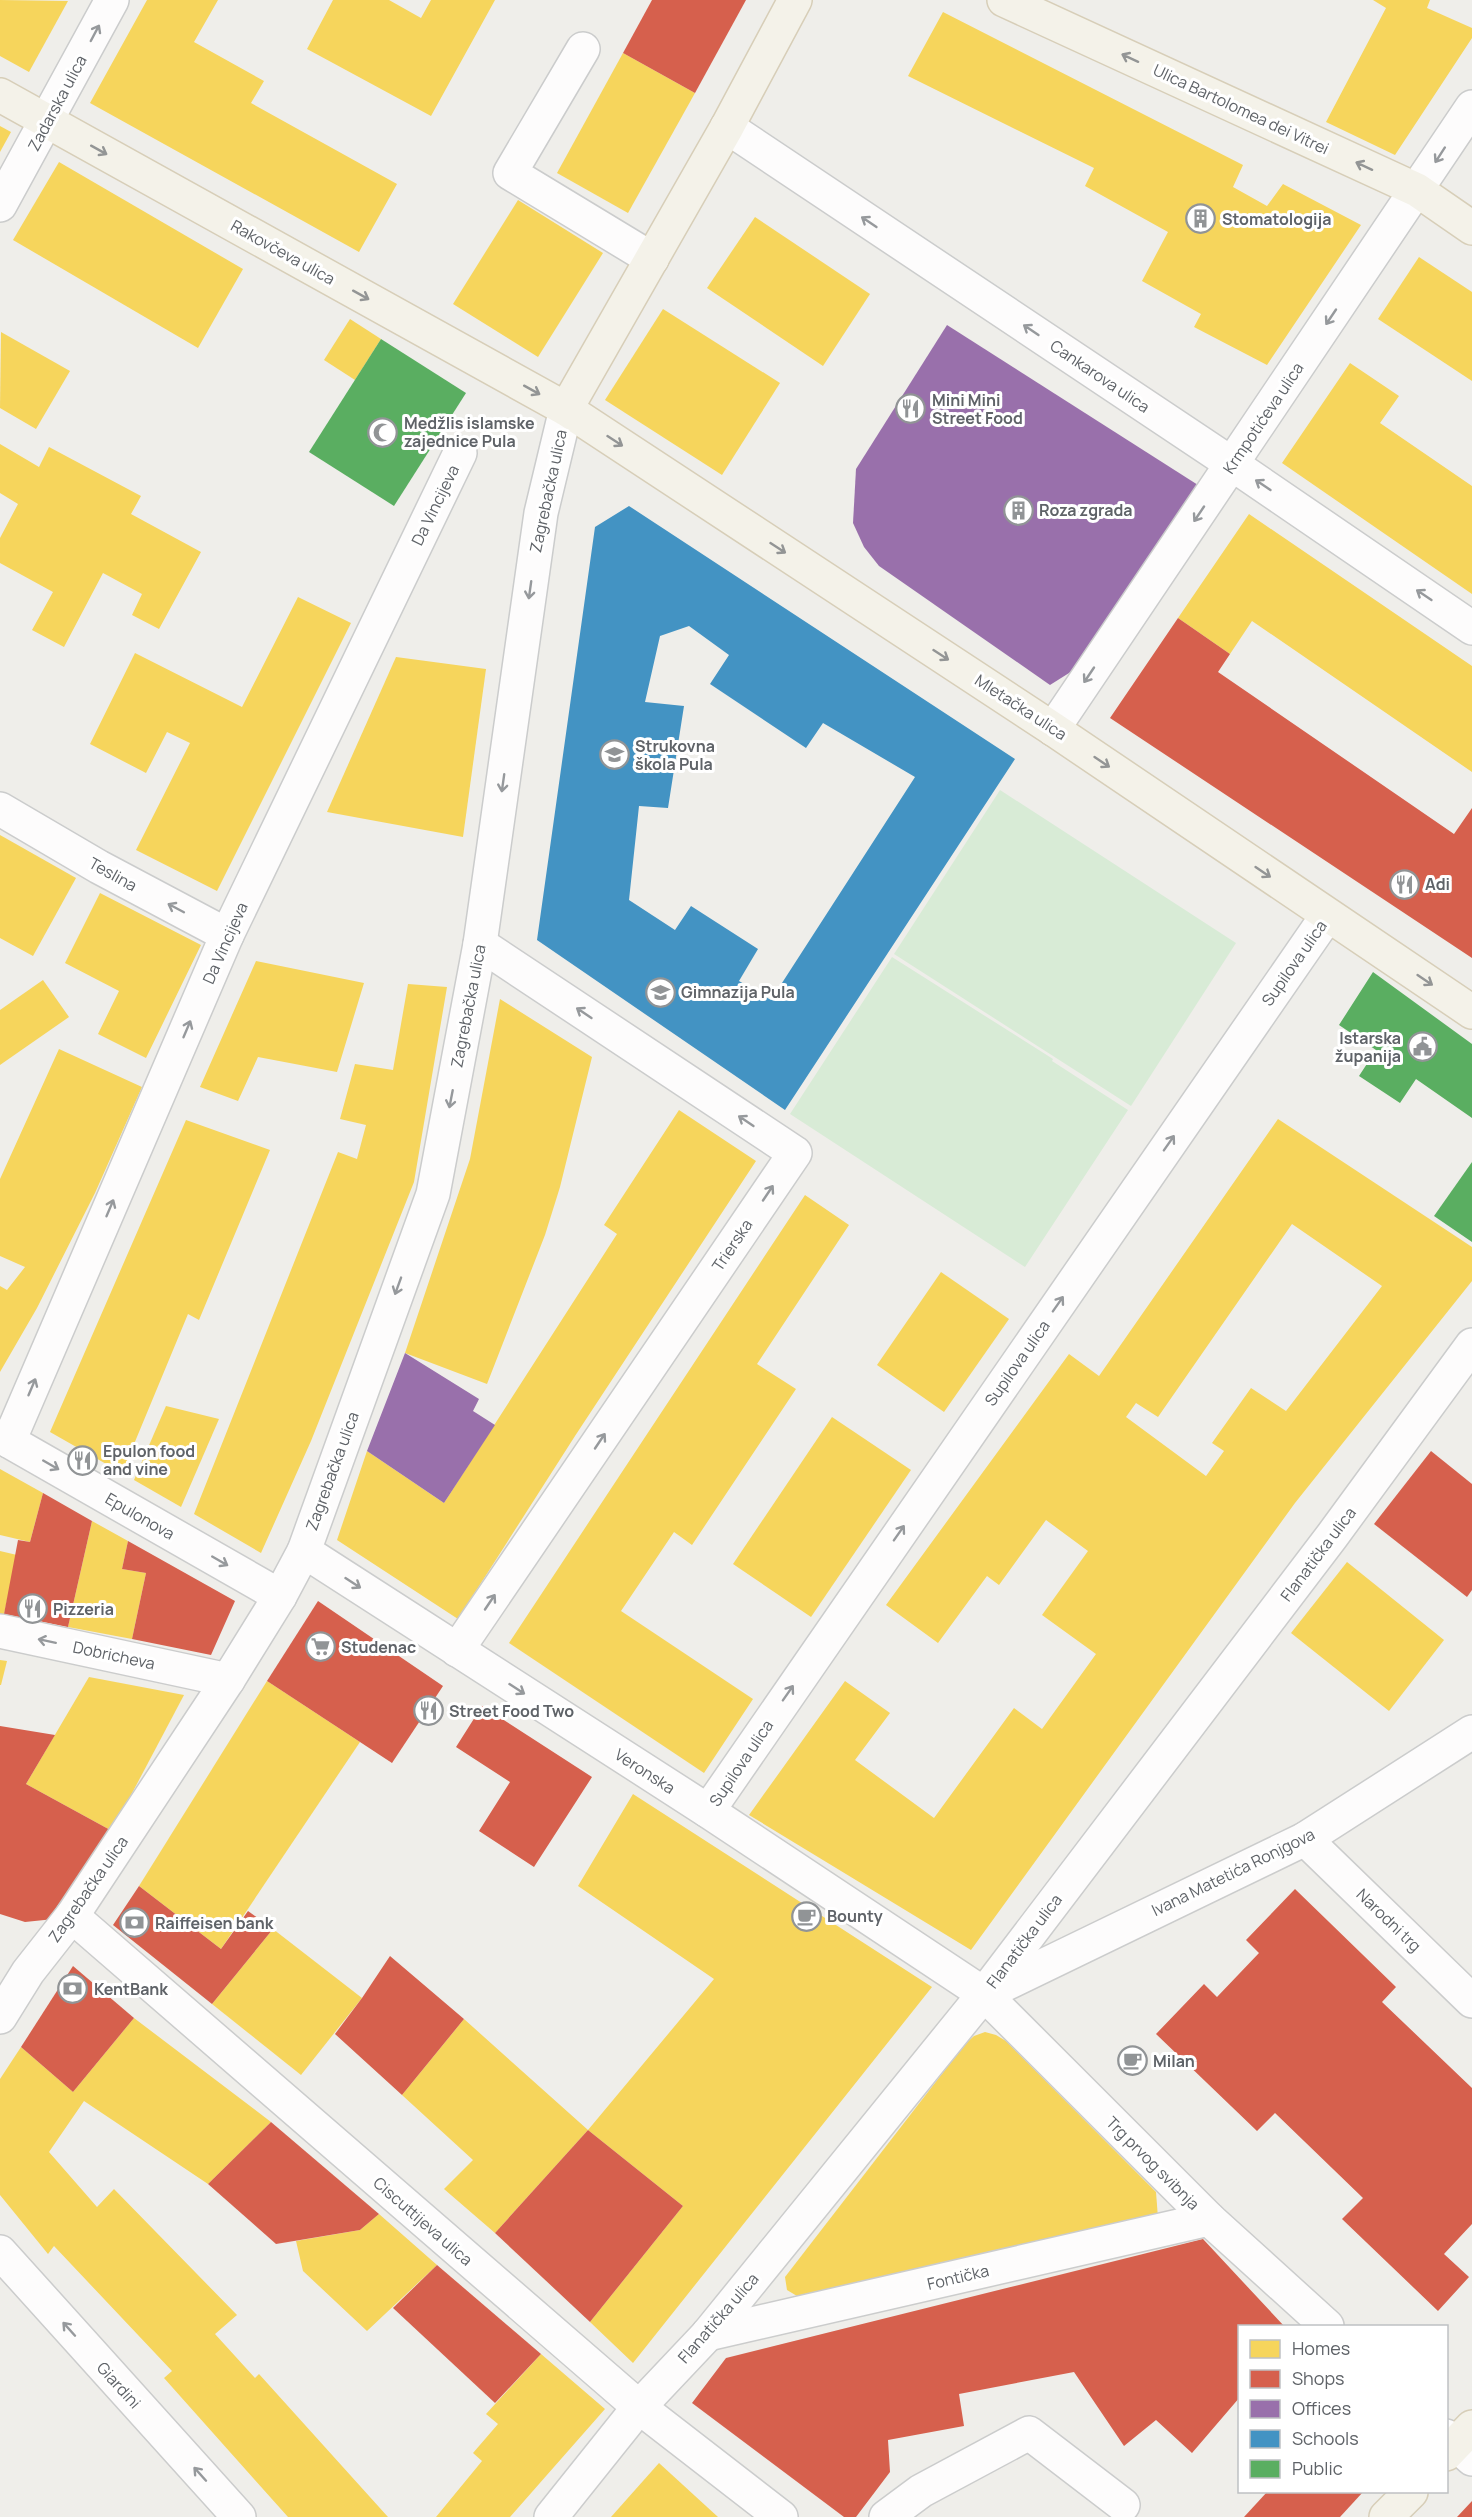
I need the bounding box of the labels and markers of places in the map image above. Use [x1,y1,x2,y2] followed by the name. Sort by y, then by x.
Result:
[1185,203,1217,235] building icon: Stomatologija
[1222,208,1331,230] place label: Stomatologija
[932,389,1023,429] place label: Mini Mini Street Food
[895,393,927,425] restaurant icon: Mini Mini Street Food
[404,412,535,452] place label: Medžlis islamske zajednice Pula
[367,416,399,448] mosque icon: Medžlis islamske zajednice Pula
[1002,494,1034,526] building icon: Roza zgrada
[1039,499,1132,521] place label: Roza zgrada
[635,735,715,775] place label: Strukovna škola Pula
[598,739,630,771] school or university icon: Strukovna škola Pula
[1388,868,1420,900] restaurant icon: Adi
[1425,873,1450,895] place label: Adi
[644,976,676,1008] school or university icon: Gimnazija Pula
[681,981,795,1003] place label: Gimnazija Pula
[1335,1027,1401,1067] place label: Istarska županija
[1406,1031,1438,1063] public building icon: Istarska županija
[103,1440,195,1480] place label: Epulon food and vine
[66,1444,98,1476] restaurant icon: Epulon food and vine
[16,1593,48,1625] restaurant icon: Pizzeria
[53,1598,114,1620] place label: Pizzeria
[304,1631,336,1663] supermarket icon: Studenac
[341,1636,416,1658] place label: Studenac
[412,1695,444,1727] restaurant icon: Street Food Two
[449,1700,574,1722] place label: Street Food Two
[790,1900,822,1932] cafe icon: Bounty
[827,1905,883,1927] place label: Bounty
[118,1907,150,1939] bank icon: Raiffeisen bank
[155,1912,274,1934] place label: Raiffeisen bank
[57,1973,89,2005] bank icon: KentBank
[94,1978,168,2000] place label: KentBank
[1116,2045,1148,2077] cafe icon: Milan
[1153,2050,1195,2072] place label: Milan

